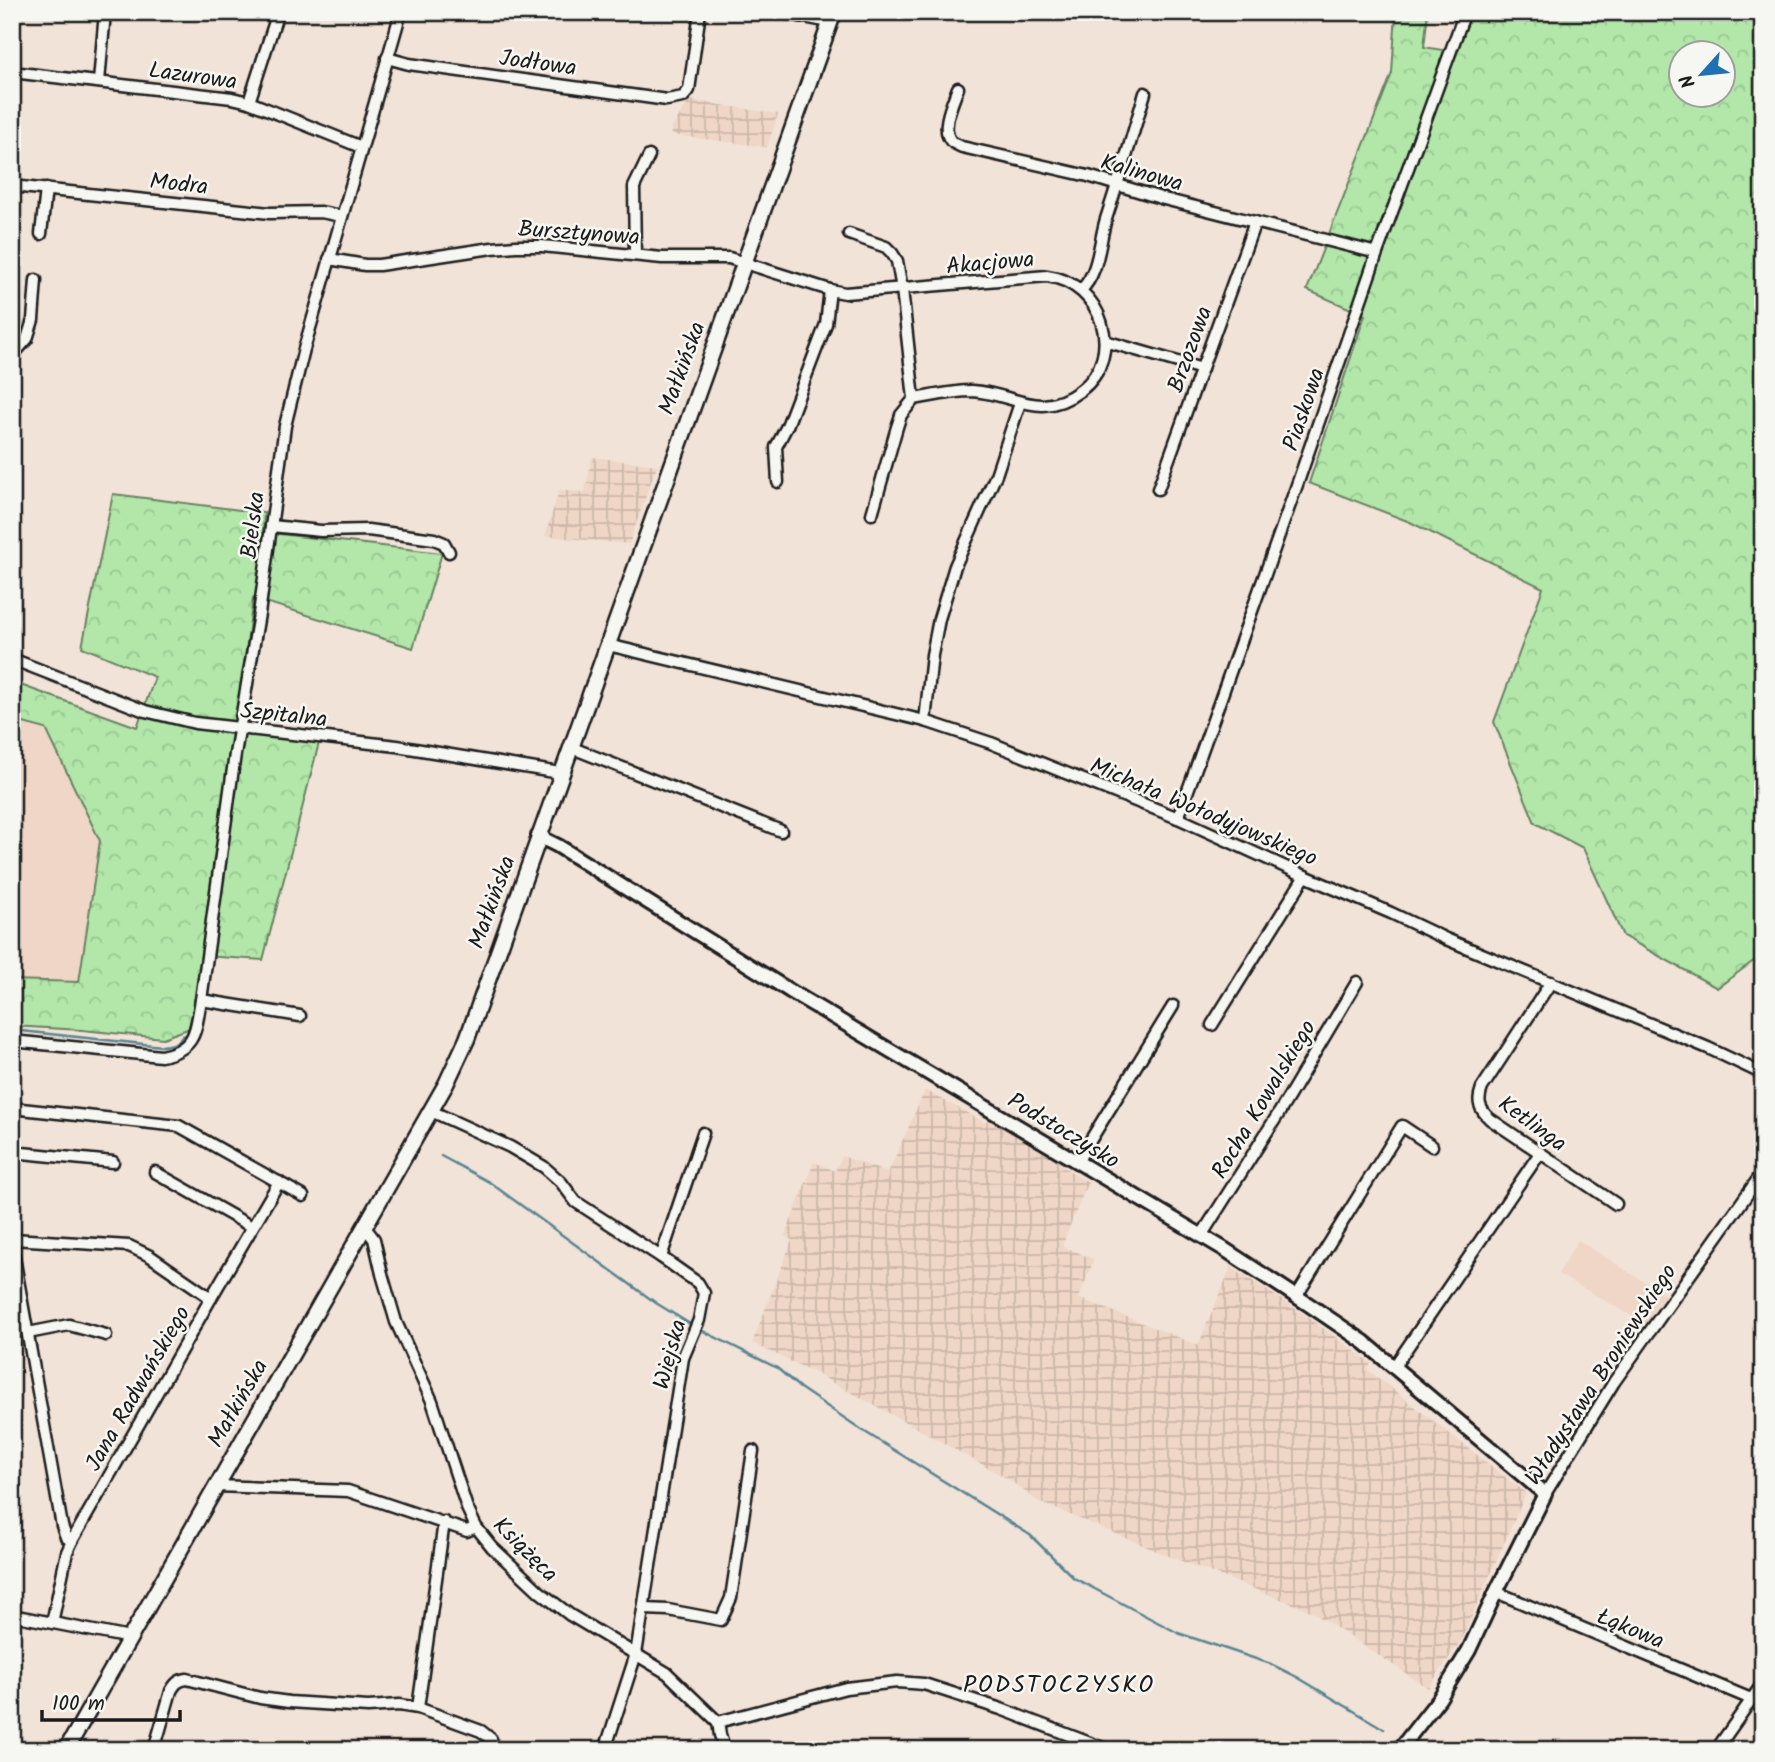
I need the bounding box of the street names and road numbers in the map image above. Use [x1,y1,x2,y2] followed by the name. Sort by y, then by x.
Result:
[497,41,579,87] street label: Jodłowa
[146,53,239,101] street label: Lazurowa
[1096,145,1187,203] street label: Kalinowa
[148,164,210,206] street label: Modra
[517,212,641,256] street label: Bursztynowa
[945,242,1036,286] street label: Akacjowa
[1159,301,1223,398] street label: Brzozowa
[649,317,716,420] street label: Małkińska
[1274,363,1336,456] street label: Piaskowa
[232,490,276,561] street label: Bielska
[239,694,329,738] street label: Szpitalna
[1084,749,1323,877] street label: Michała Wołodyjowskiego
[459,851,526,954] street label: Małkińska
[1203,1014,1327,1186] street label: Rocha Kowalskiego
[1000,1084,1126,1180] street label: Podstoczysko
[1490,1087,1574,1162] street label: Ketlinga
[1516,1257,1687,1493] street label: Władysława Broniewskiego
[77,1300,201,1478] street label: Jana Radwańskiego
[644,1316,698,1393] street label: Wiejska
[199,1353,279,1455] street label: Małkińska
[483,1509,566,1592] street label: Książęca
[1591,1600,1670,1660] street label: Łąkowa

